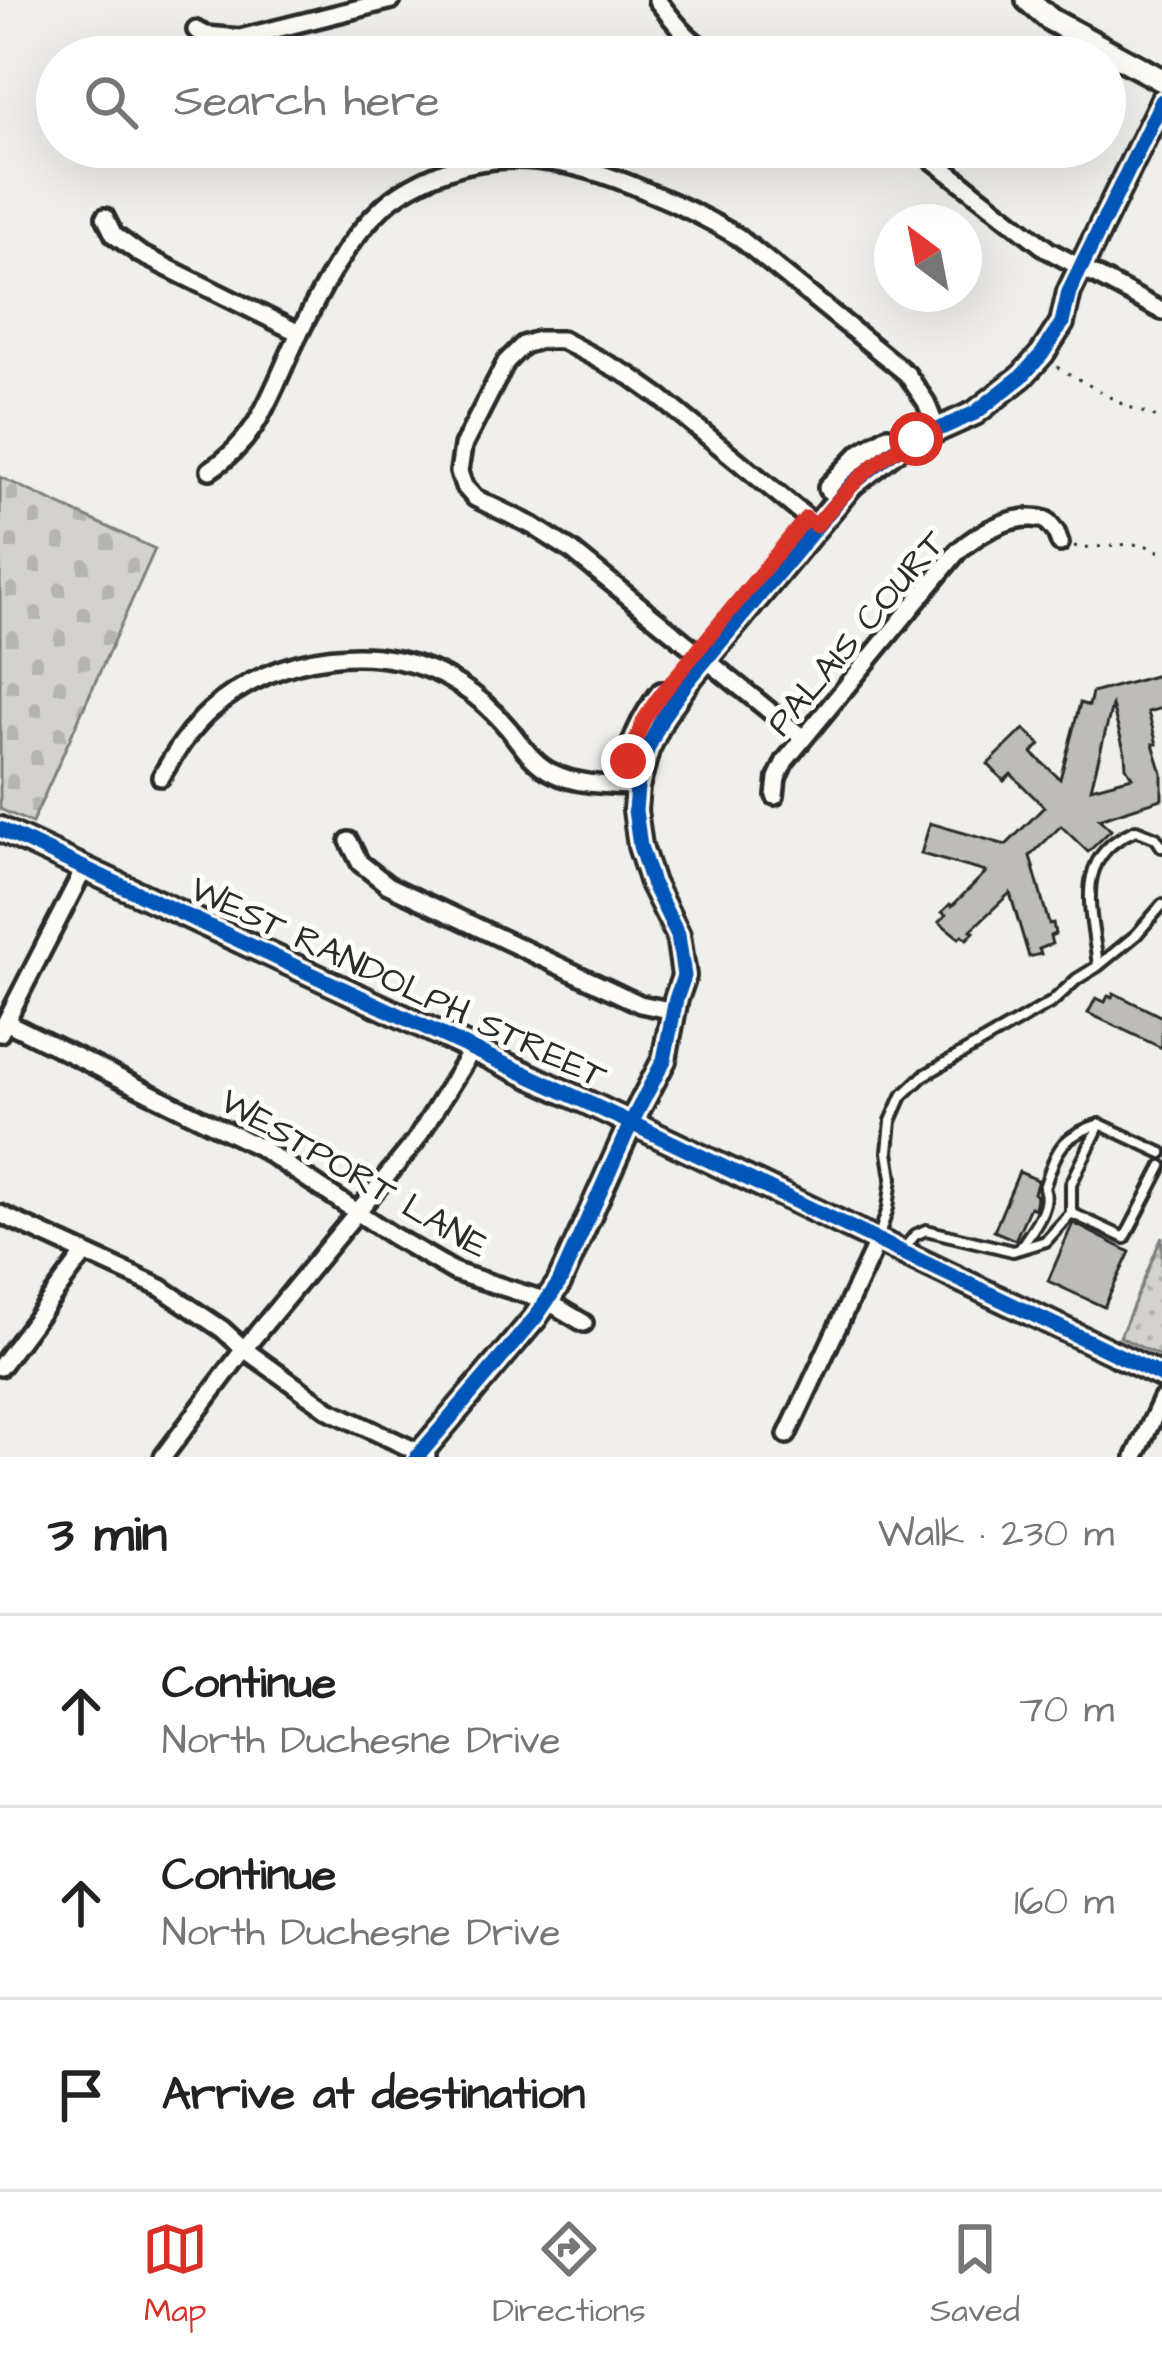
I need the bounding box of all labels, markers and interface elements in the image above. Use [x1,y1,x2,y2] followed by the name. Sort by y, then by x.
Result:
[36,36,1126,168] search box
[78,69,144,135] icon: search
[174,71,440,133] text: Search here
[874,204,982,312] north arrow
[889,412,943,466] route start
[755,519,959,748] street label: PALAIS COURT
[601,734,655,788] route end
[181,864,615,1103] street label: WEST RANDOLPH STREET
[210,1077,497,1272] street label: WESTPORT LANE
[48,1500,167,1571] text: 3 min
[878,1508,1114,1562] text: Walk · 230 m
[162,1653,336,1715] text: Continue
[48,1678,114,1744] icon: ahead
[1019,1684,1114,1738] text: 70 m
[162,1715,561,1769] text: North Duchesne Drive
[162,1845,336,1907] text: Continue
[48,1870,114,1936] icon: ahead
[1014,1876,1114,1930] text: 160 m
[162,1907,561,1961] text: North Duchesne Drive
[48,2062,114,2128] icon: arrive
[162,2064,585,2126] text: Arrive at destination
[142,2216,208,2334] tab: Map
[492,2216,646,2334] tab: Directions
[930,2216,1020,2334] tab: Saved

